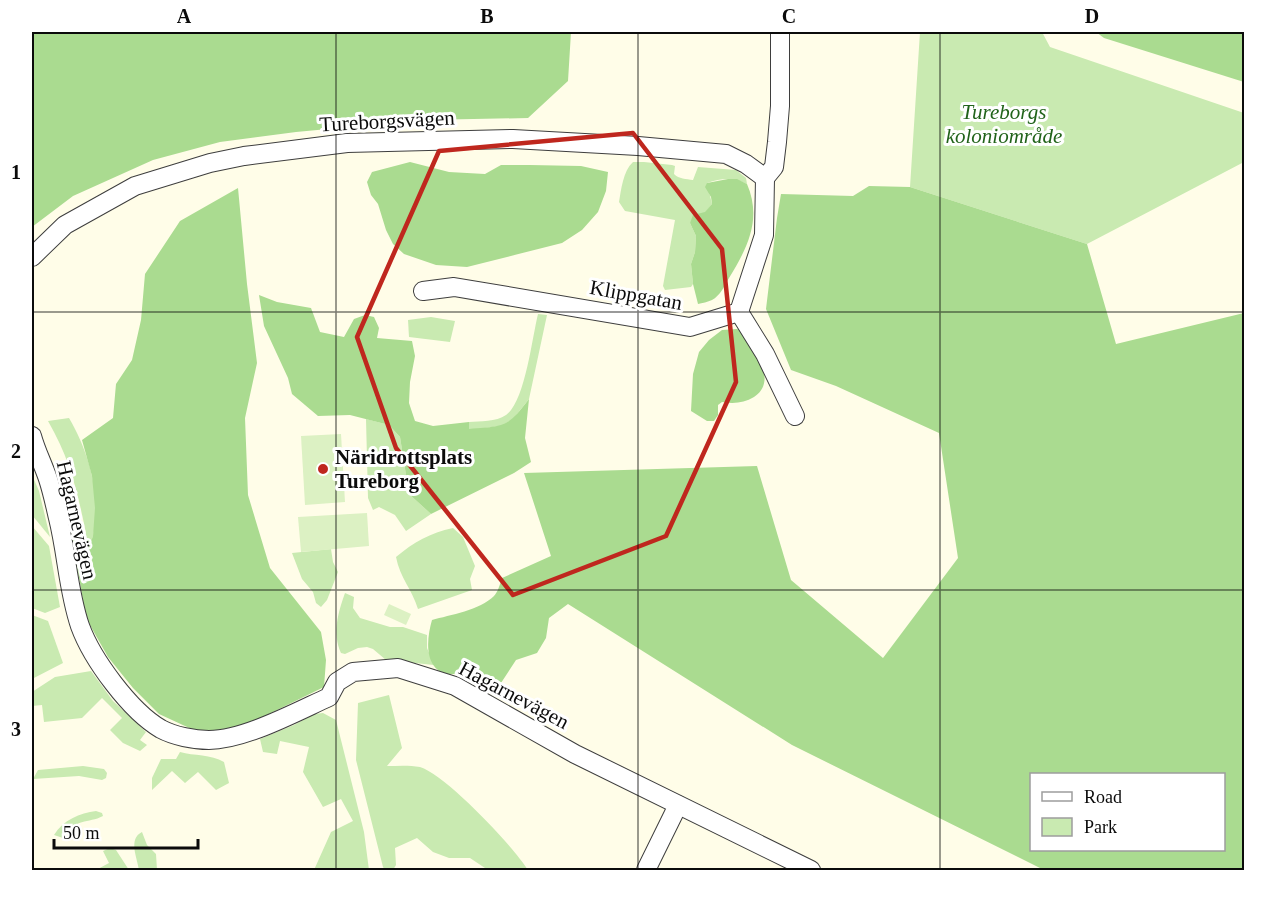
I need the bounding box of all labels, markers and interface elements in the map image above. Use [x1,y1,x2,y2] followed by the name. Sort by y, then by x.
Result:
[177,5,192,27] text: A
[480,5,494,27] text: B
[782,5,796,27] text: C
[1085,5,1099,27] text: D
[946,100,1062,148] park label: Tureborgs koloniområde
[319,105,456,137] street label: Tureborgsvägen
[11,161,21,183] text: 1
[588,275,685,315] street label: Klippgatan
[11,440,21,462] text: 2
[335,445,472,493] place label: Näridrottsplats Tureborg
[52,458,102,582] street label: Hagarnevägen
[316,462,330,476] marker: Näridrottsplats Tureborg
[455,656,574,734] street label: Hagarnevägen
[11,718,21,740] text: 3
[1030,773,1225,851] legend
[1084,787,1122,807] text: Road
[54,812,198,850] scale bar
[1084,817,1117,837] text: Park
[63,823,100,843] text: 50 m

